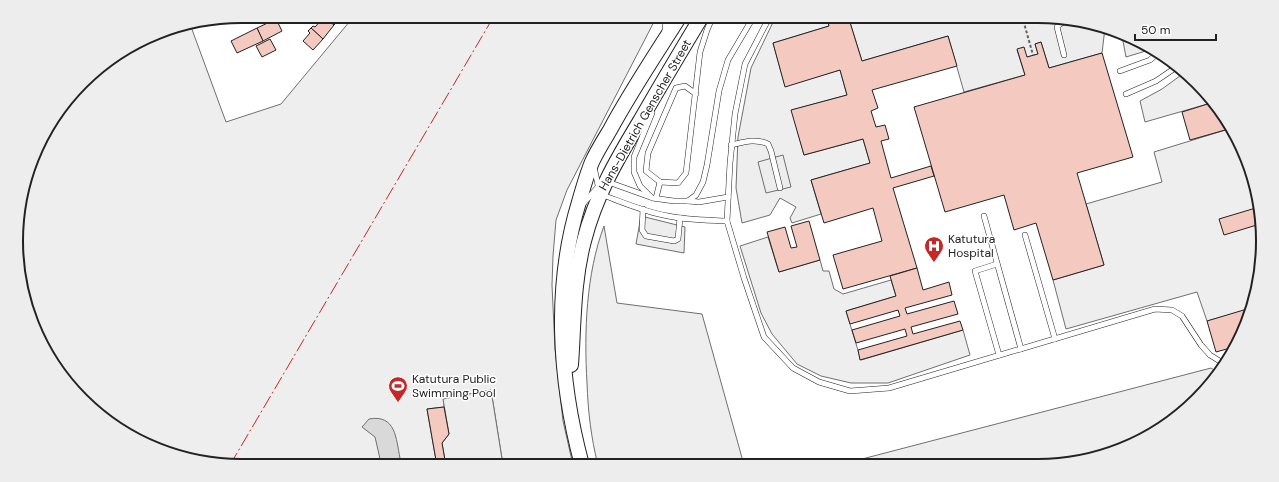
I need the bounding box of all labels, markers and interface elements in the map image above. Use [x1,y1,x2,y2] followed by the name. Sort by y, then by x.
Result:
[1135,16,1216,42] scale bar
[1141,22,1170,38] text: 50 m
[595,36,695,193] street label: Hans-Dietrich Genscher Street
[948,231,995,261] place label: Katutura Hospital
[923,235,945,263] hospital icon: Katutura Hospital
[412,371,496,401] place label: Katutura Public Swimming Pool
[387,375,409,403] sports icon: Katutura Public Swimming Pool

